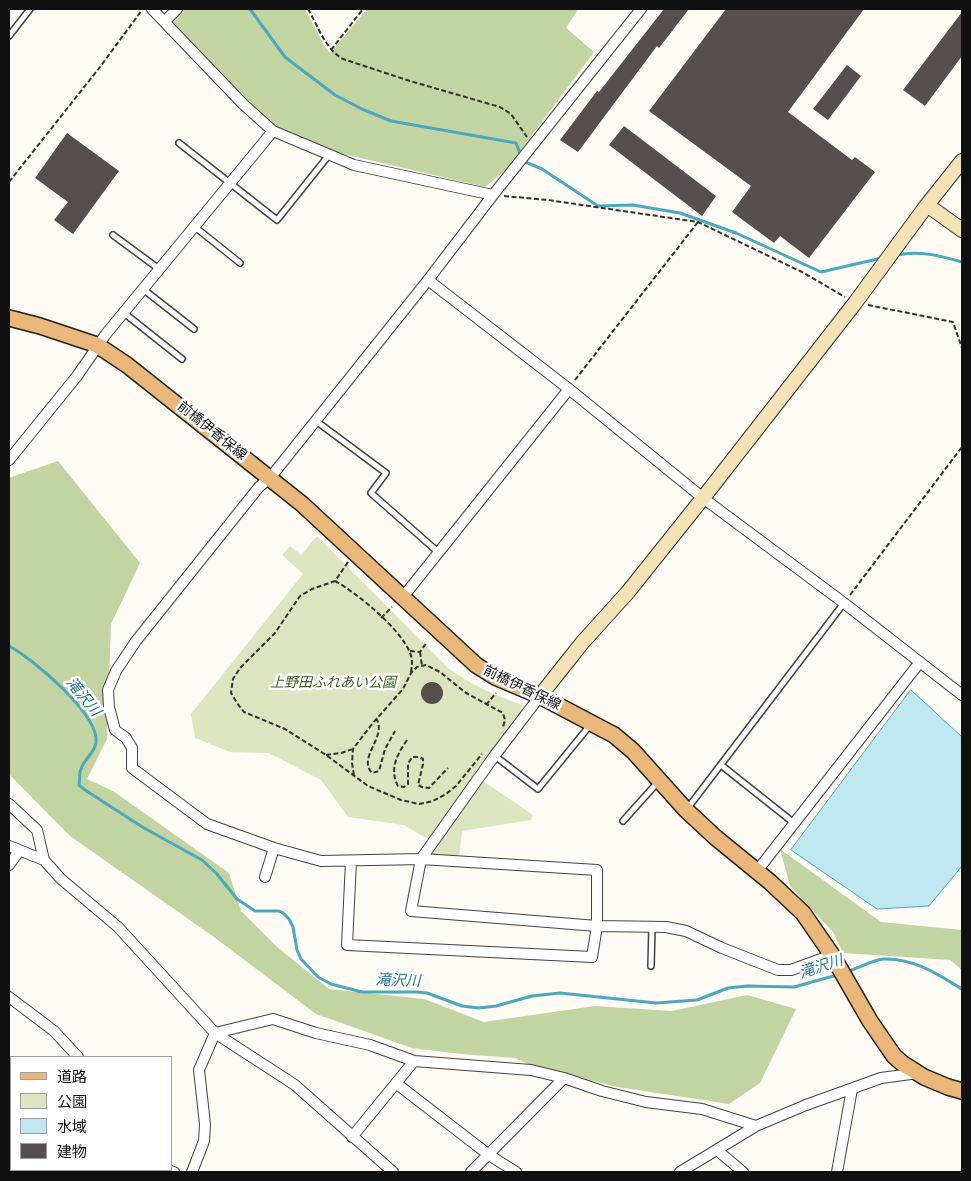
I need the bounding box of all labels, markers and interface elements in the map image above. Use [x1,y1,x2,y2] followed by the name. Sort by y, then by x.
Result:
[174,398,250,464] street label: 前橋伊香保線
[481,662,563,714] street label: 前橋伊香保線
[62,674,104,720] water label: 滝沢川
[270,675,396,691] park label: 上野田ふれあい公園
[797,951,845,983] water label: 滝沢川
[375,971,421,991] water label: 滝沢川
[10,1056,172,1171] legend
[57,1067,87,1086] text: 道路
[57,1092,87,1111] text: 公園
[57,1117,87,1136] text: 水域
[57,1142,87,1161] text: 建物

